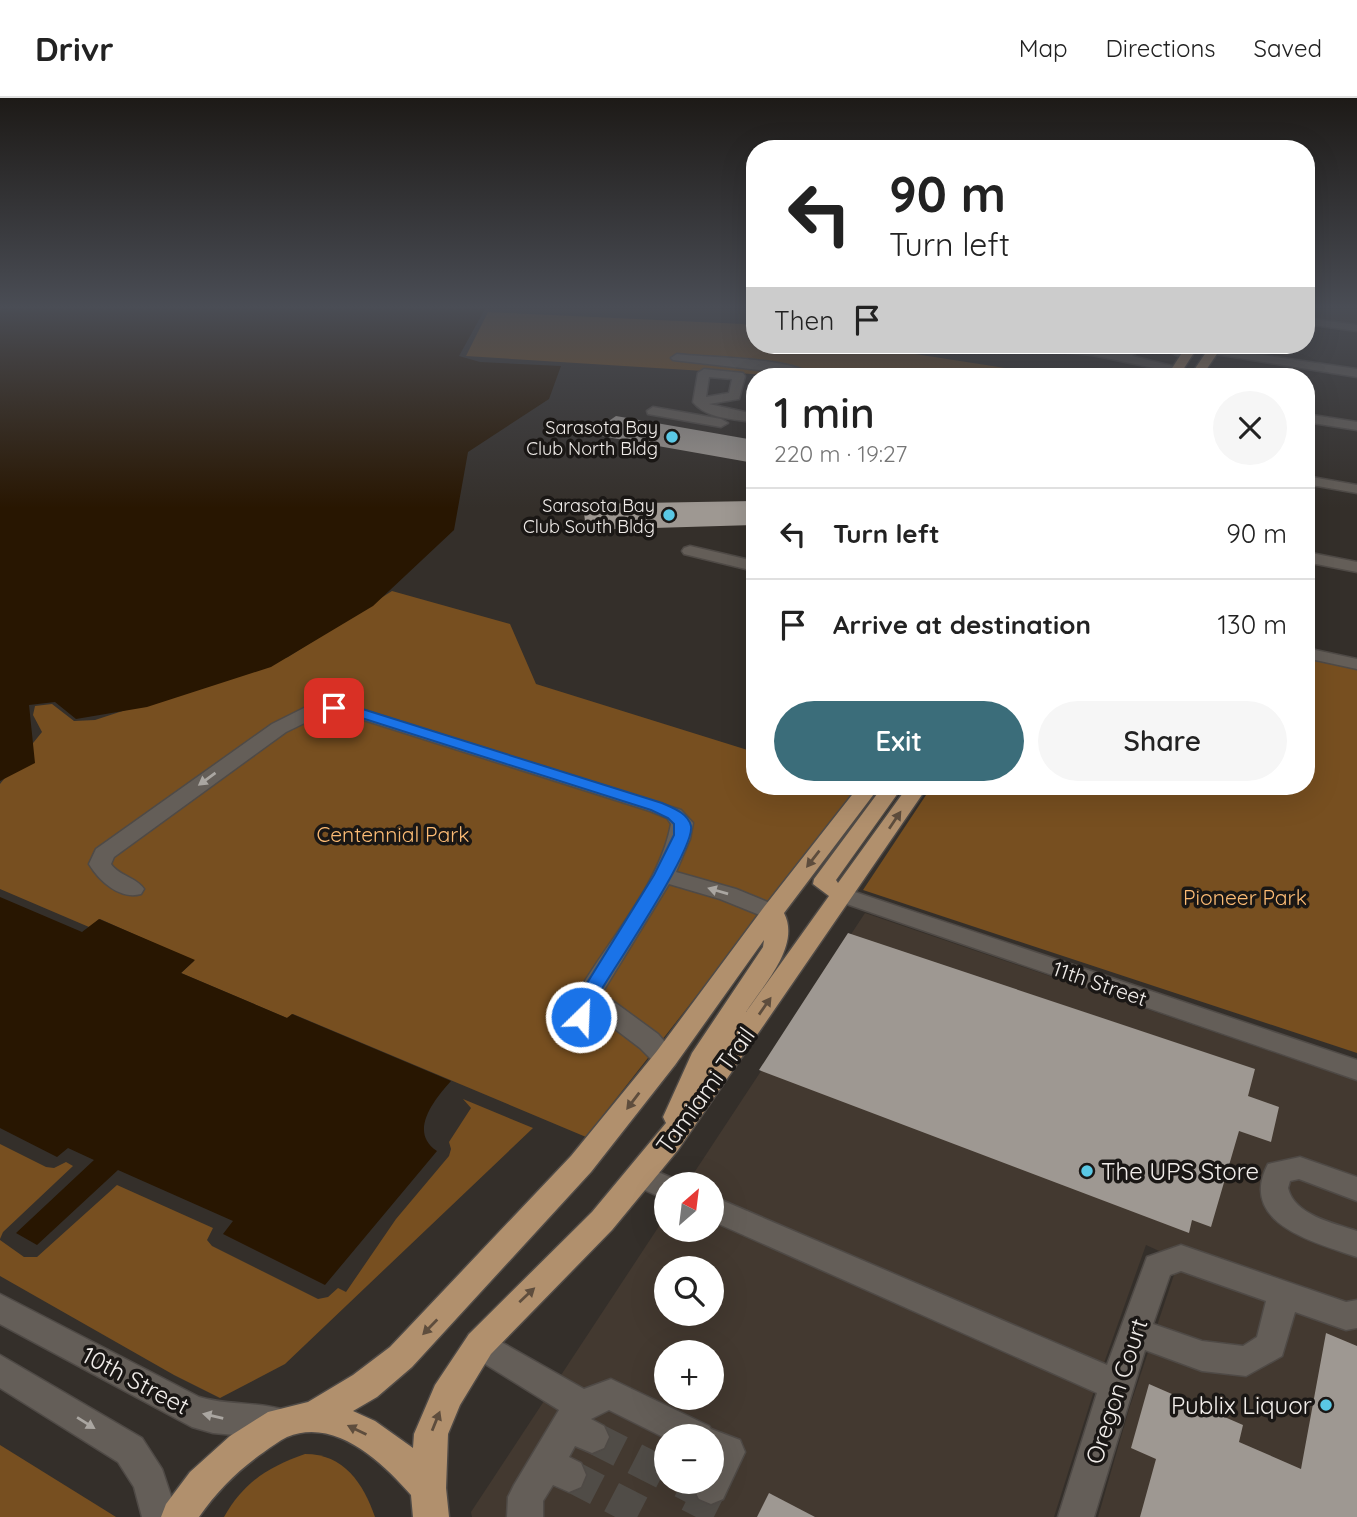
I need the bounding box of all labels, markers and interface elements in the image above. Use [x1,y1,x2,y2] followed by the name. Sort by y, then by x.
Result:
[35,28,114,69] text: Drivr
[1019,33,1068,63] text: Map
[1106,33,1216,63] text: Directions
[1254,33,1322,63] text: Saved
[889,163,1006,224] text: 90 m
[774,168,865,259] icon: left
[889,224,1010,264] text: Turn left
[848,301,886,339] icon: arrive
[774,304,834,337] text: Then
[774,386,875,439] text: 1 min
[1213,391,1287,465] button: close
[526,416,658,460] place label: Sarasota Bay Club North Bldg
[664,429,680,445] marker: Sarasota Bay Club North Bldg
[774,439,907,468] text: 220 m · 19:27
[523,494,655,538] place label: Sarasota Bay Club South Bldg
[661,507,677,523] marker: Sarasota Bay Club South Bldg
[774,515,812,553] icon: left
[833,517,940,550] text: Turn left
[1226,517,1287,550] text: 90 m
[774,606,812,644] icon: arrive
[833,608,1091,641] text: Arrive at destination
[1217,608,1287,641] text: 130 m
[304,678,364,738] pin
[315,689,353,727] icon: arrive
[774,701,1024,781] button: Exit
[1038,701,1287,781] button: Share
[198,772,216,786] one-way arrow
[888,810,901,830] one-way arrow
[316,821,470,847] park label: Centennial Park
[806,850,820,868] one-way arrow
[1183,884,1307,910] park label: Pioneer Park
[707,885,729,896] one-way arrow
[1050,955,1150,1011] street label: 11th Street
[544,980,618,1054] position arrow
[758,997,771,1016] one-way arrow
[649,1021,761,1159] street label: Tamiami Trail
[626,1091,641,1109] one-way arrow
[1101,1156,1259,1186] place label: The UPS Store
[1079,1163,1095,1179] marker: The UPS Store
[654,1172,724,1242] north arrow
[654,1172,724,1494] map controls
[654,1256,724,1326] button: search
[518,1287,535,1303] one-way arrow
[1078,1314,1154,1468] street label: Oregon Court
[423,1318,439,1335] one-way arrow
[77,1339,195,1421] street label: 10th Street
[654,1340,724,1410] button: +
[1171,1390,1312,1420] place label: Publix Liquor
[1318,1397,1334,1413] marker: Publix Liquor
[202,1410,224,1421] one-way arrow
[431,1411,442,1432] one-way arrow
[76,1417,95,1429] one-way arrow
[347,1424,367,1436] one-way arrow
[654,1424,724,1494] button: −

